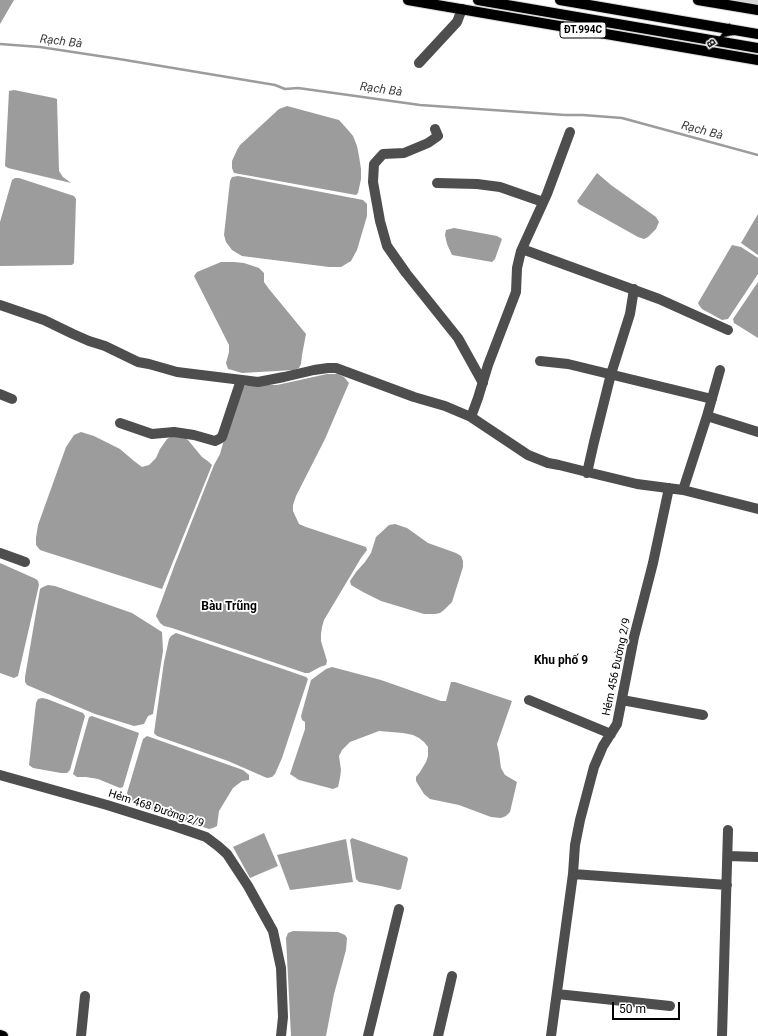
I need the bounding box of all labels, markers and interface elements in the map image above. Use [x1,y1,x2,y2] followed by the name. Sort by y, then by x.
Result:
[702,16,742,56] north arrow
[560,22,606,38] road number: ĐT.994C
[39,32,83,52] water label: Rạch Bà
[704,36,719,49] text: B
[359,80,403,100] water label: Rạch Bà
[680,119,724,143] water label: Rạch Bà
[201,600,257,614] district label: Bàu Trũng
[600,617,634,717] street label: Hẻm 456 Đường 2/9
[534,654,588,668] district label: Khu phố 9
[107,787,205,831] street label: Hẻm 468 Đường 2/9
[614,994,682,1020] scale bar
[619,1002,646,1016] text: 50 m

